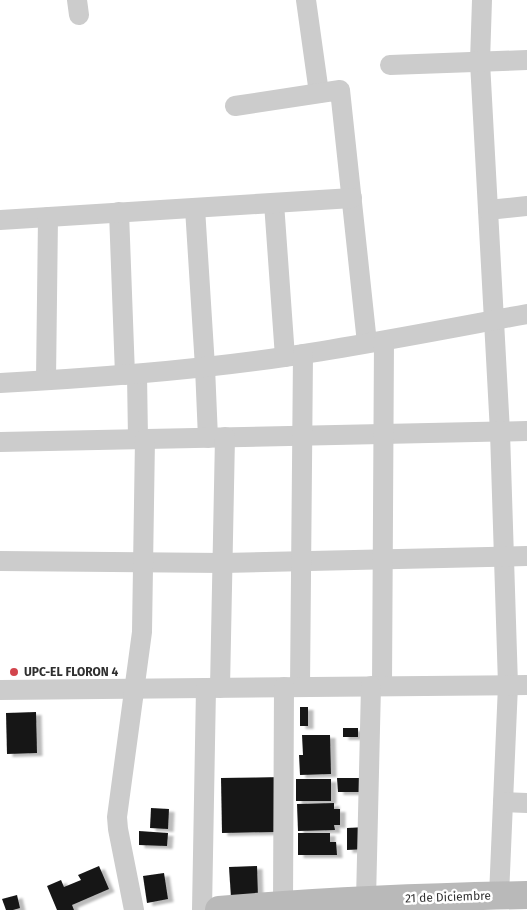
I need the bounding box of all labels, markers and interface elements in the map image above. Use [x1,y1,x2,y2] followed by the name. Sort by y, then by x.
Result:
[24,665,119,679] place label: UPC-EL FLORON 4
[8,666,20,678] marker: UPC-EL FLORON 4
[405,889,491,905] street label: 21 de Diciembre

